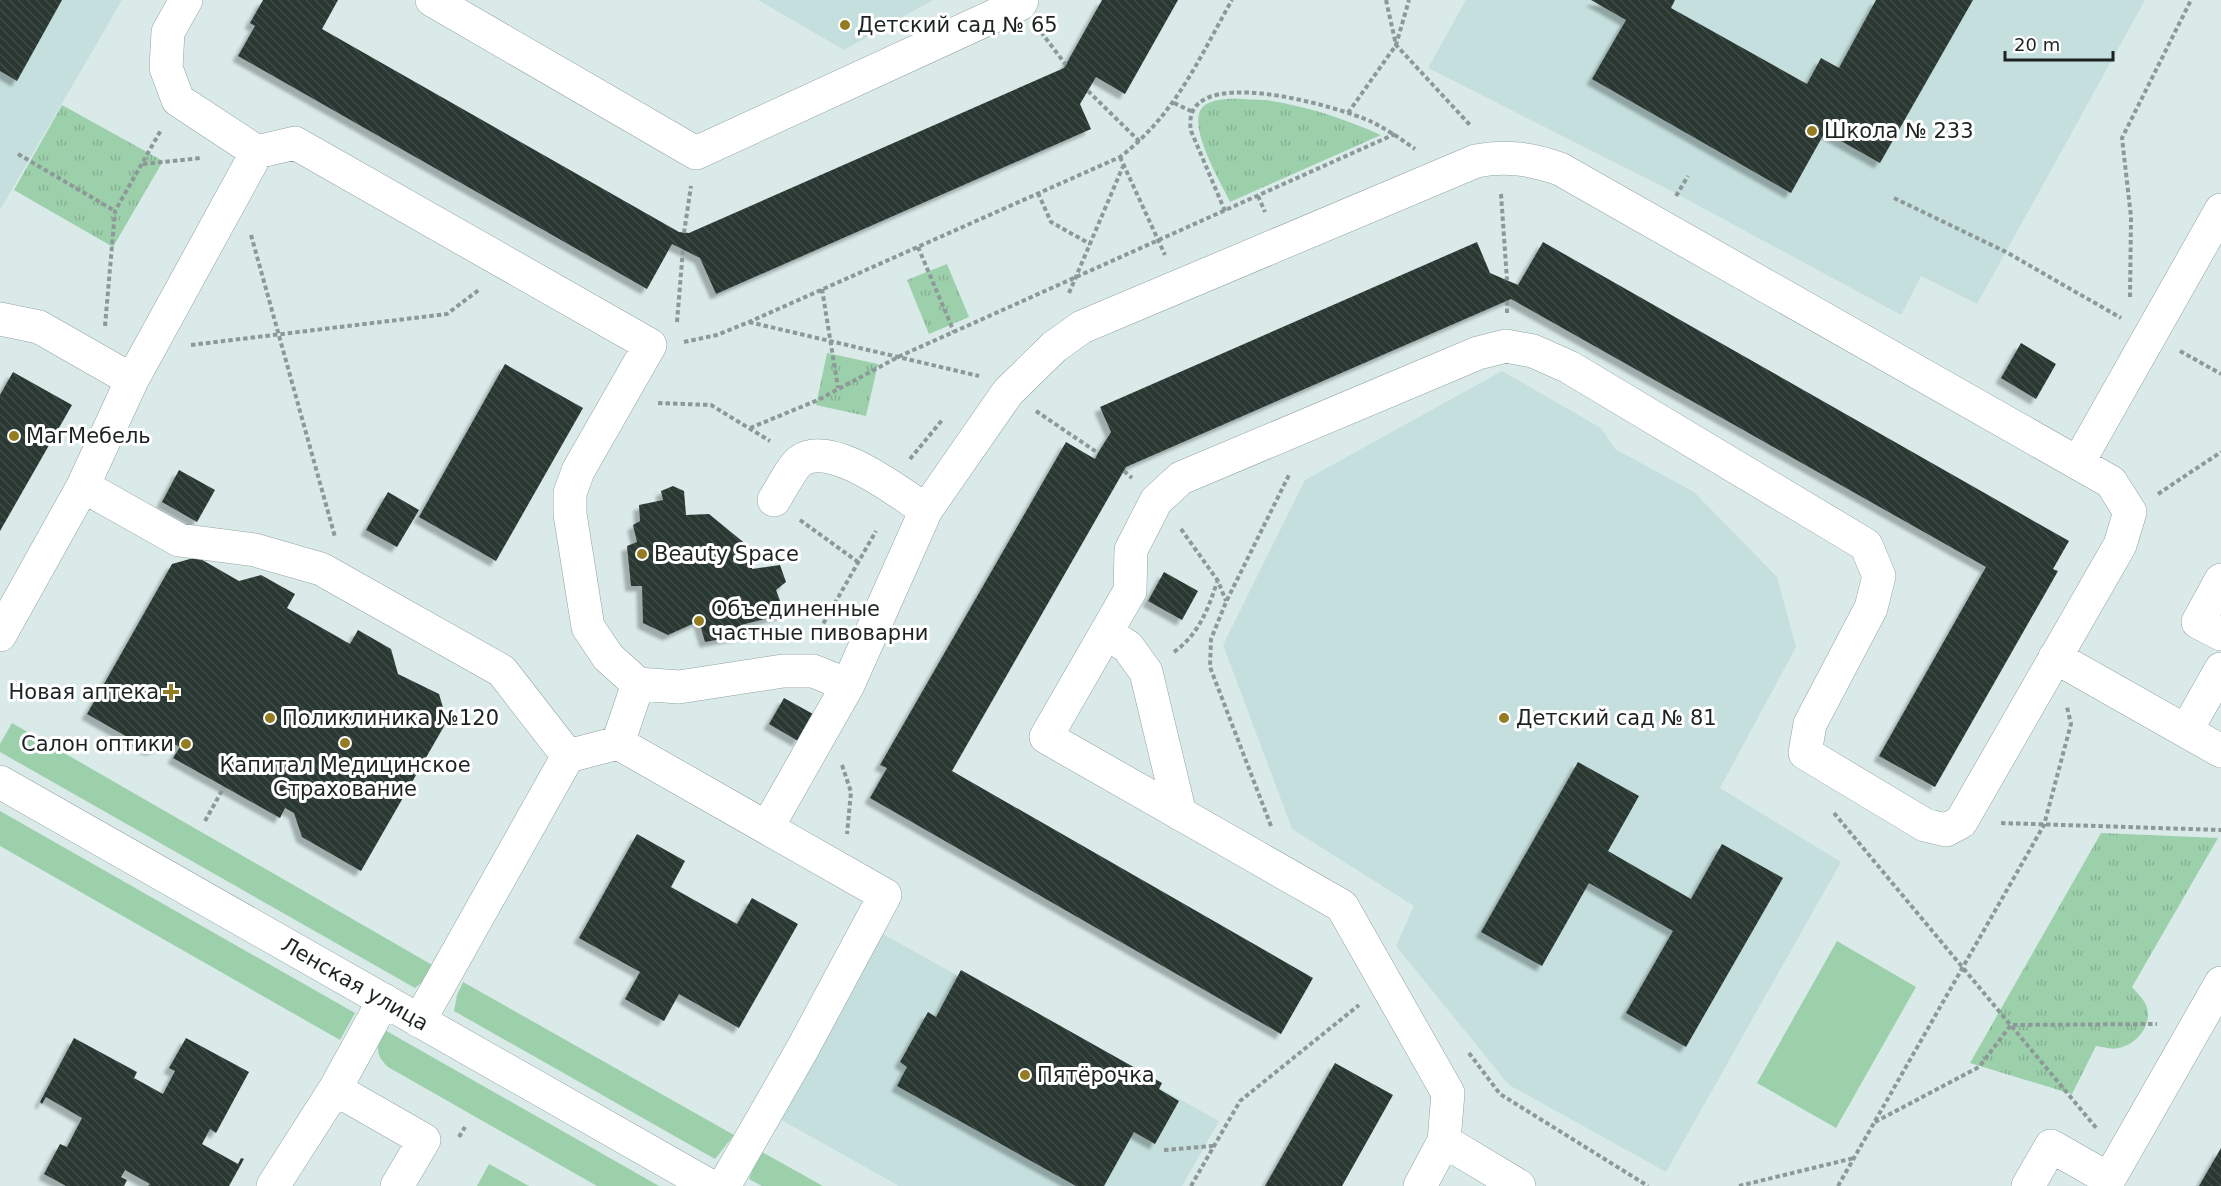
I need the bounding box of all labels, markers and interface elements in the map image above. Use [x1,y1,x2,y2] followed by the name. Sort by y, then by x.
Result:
[857,13,1058,37] place label: Детский сад № 65
[838,18,852,32] marker: Детский сад № 65
[2005,24,2113,62] scale bar
[2014,34,2060,55] text: 20 m
[1824,119,1974,143] place label: Школа № 233
[1805,124,1819,138] marker: Школа № 233
[26,424,151,448] place label: МагМебель
[7,429,21,443] marker: МагМебель
[654,542,799,566] place label: Beauty Space
[635,547,649,561] marker: Beauty Space
[711,597,929,645] place label: Объединенные частные пивоварни
[692,614,706,628] marker: Объединенные частные пивоварни
[9,680,159,704] place label: Новая аптека
[164,685,178,699] marker: Новая аптека
[282,706,499,730] place label: Поликлиника №120
[1516,706,1717,730] place label: Детский сад № 81
[263,711,277,725] marker: Поликлиника №120
[1497,711,1511,725] marker: Детский сад № 81
[21,732,174,756] place label: Салон оптики
[338,736,352,750] marker: Капитал Медицинское Страхование
[179,737,193,751] marker: Салон оптики
[219,753,471,801] place label: Капитал Медицинское Страхование
[277,932,433,1036] street label: Ленская улица
[1037,1063,1155,1087] place label: Пятёрочка
[1018,1068,1032,1082] marker: Пятёрочка

